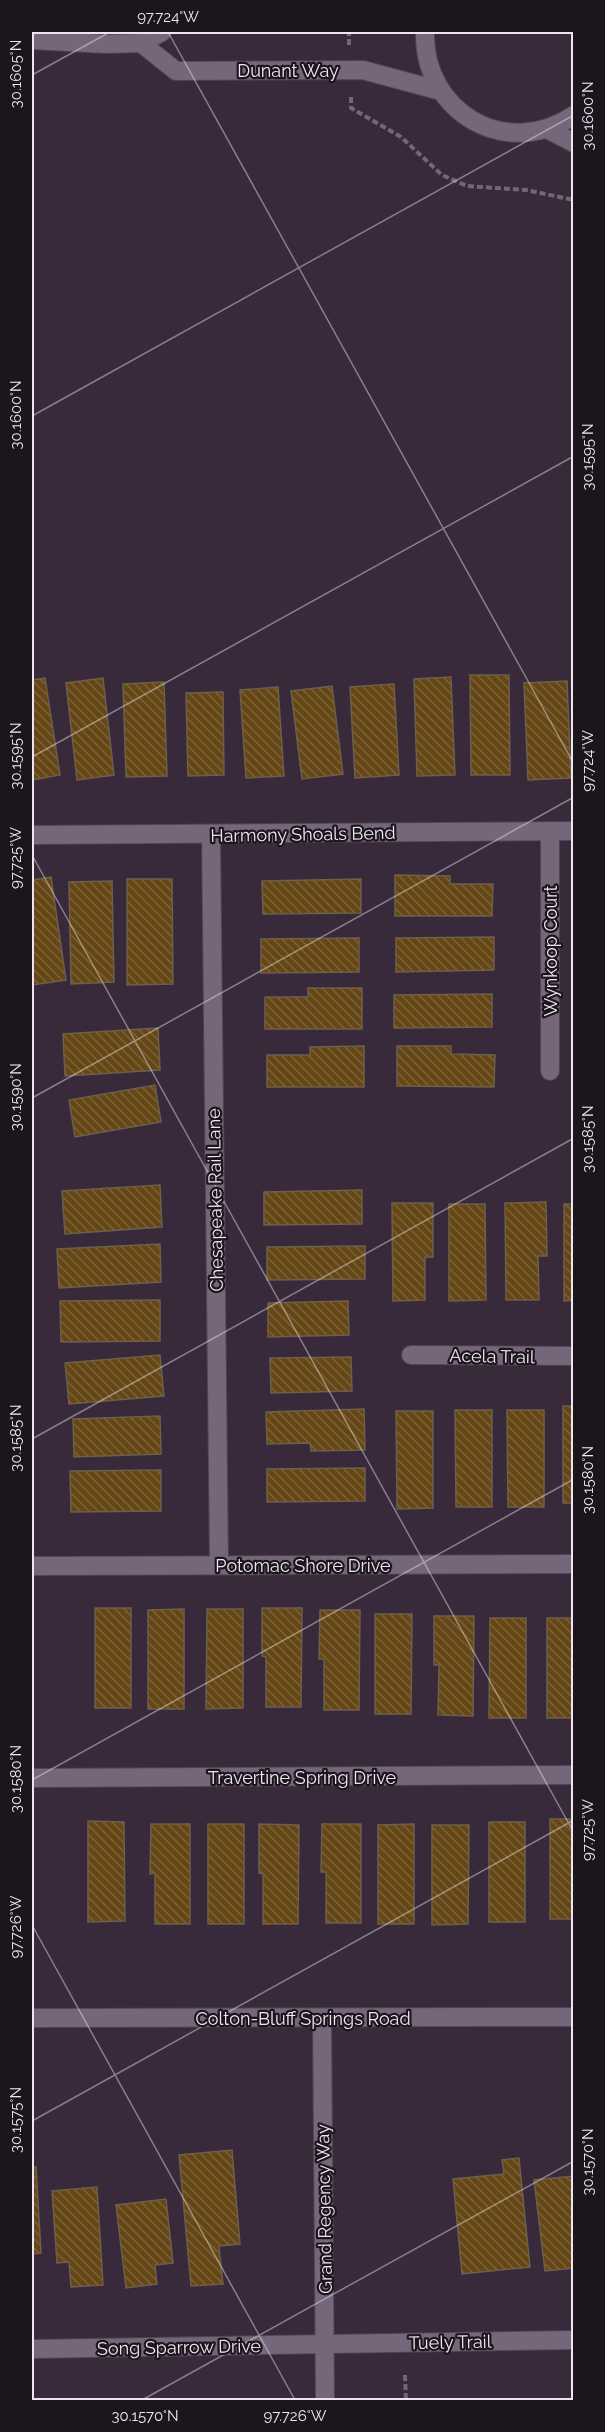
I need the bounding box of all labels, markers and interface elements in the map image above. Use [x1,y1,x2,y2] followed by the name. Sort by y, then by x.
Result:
[137,8,199,26] text: 97.724°W
[7,40,25,108] text: 30.1605°N
[237,60,339,81] street label: Dunant Way
[579,81,597,151] text: 30.1600°N
[7,380,25,450] text: 30.1600°N
[579,423,597,491] text: 30.1595°N
[7,722,25,790] text: 30.1595°N
[579,730,597,792] text: 97.724°W
[210,822,396,846] street label: Harmony Shoals Bend
[7,827,25,889] text: 97.725°W
[540,885,561,1017] street label: Wynkoop Court
[7,1063,25,1131] text: 30.1590°N
[579,1105,597,1173] text: 30.1585°N
[203,1108,227,1292] street label: Chesapeake Rail Lane
[449,1345,535,1367] street label: Acela Trail
[7,1404,25,1472] text: 30.1585°N
[579,1446,597,1514] text: 30.1580°N
[215,1555,391,1576] street label: Potomac Shore Drive
[7,1745,25,1813] text: 30.1580°N
[208,1767,397,1788] street label: Travertine Spring Drive
[579,1799,597,1861] text: 97.725°W
[7,1895,25,1958] text: 97.726°W
[195,2008,411,2029] street label: Colton-Bluff Springs Road
[7,2087,25,2153] text: 30.1575°N
[312,2124,336,2294] street label: Grand Regency Way
[579,2129,597,2195] text: 30.1570°N
[408,2331,492,2353] street label: Tuely Trail
[97,2335,262,2359] street label: Song Sparrow Drive
[112,2407,178,2425] text: 30.1570°N
[264,2407,327,2425] text: 97.726°W

